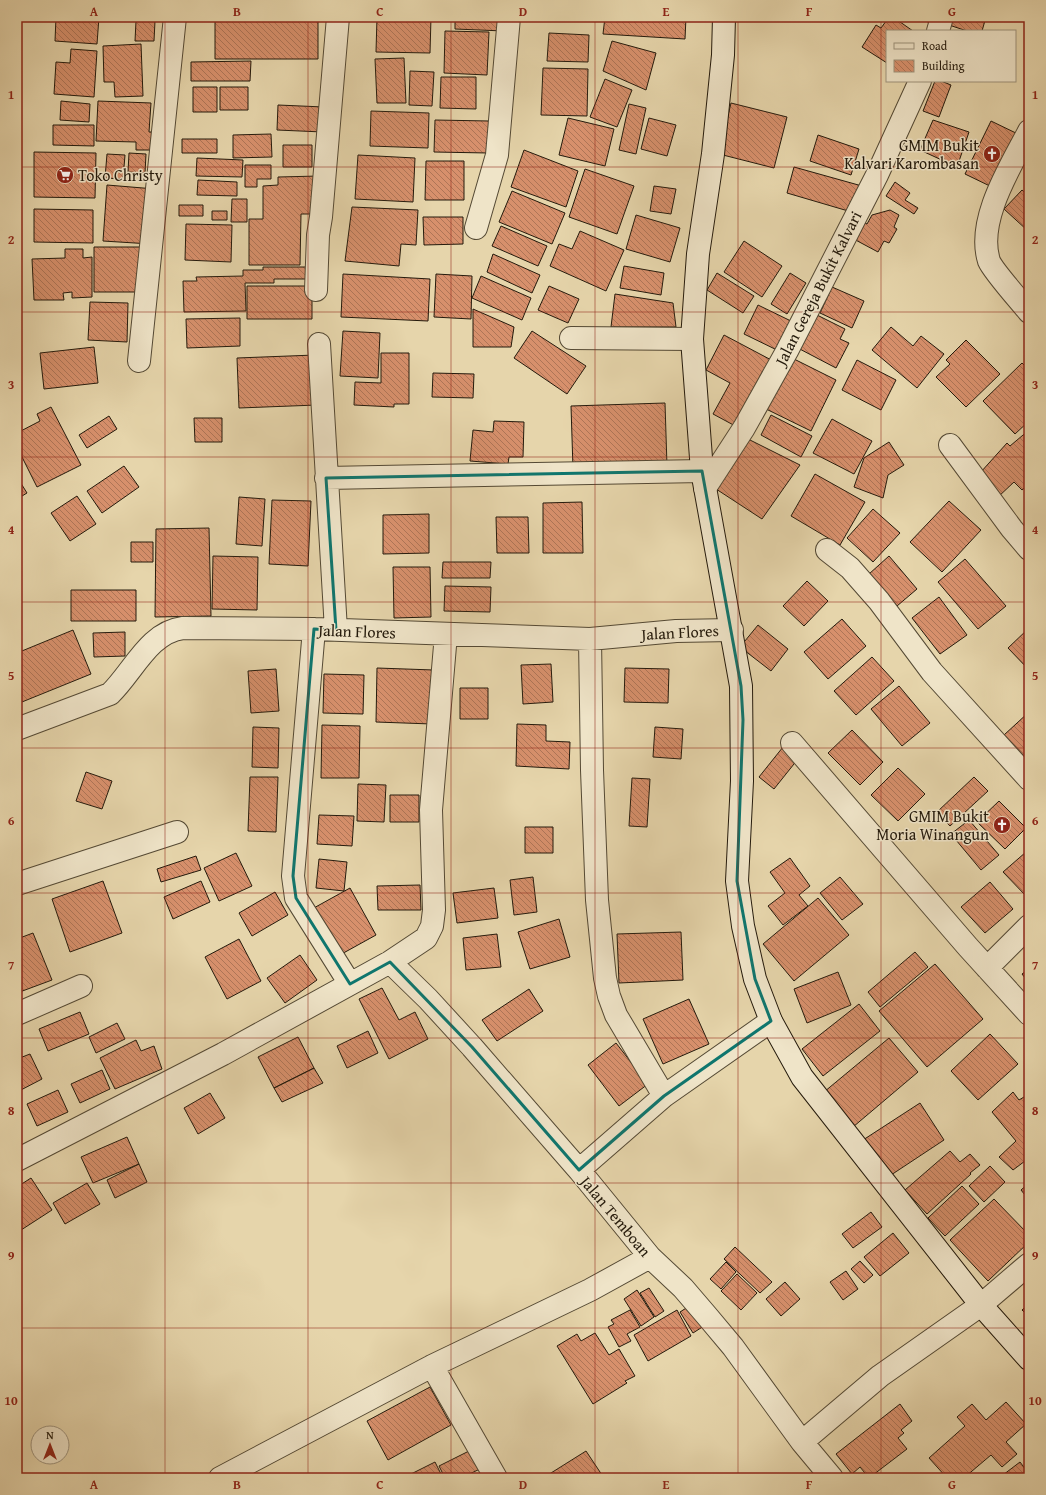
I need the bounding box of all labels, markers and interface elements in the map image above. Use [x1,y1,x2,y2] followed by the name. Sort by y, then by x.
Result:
[90,2,99,21] text: A
[233,2,241,21] text: B
[376,2,384,21] text: C
[519,2,527,21] text: D
[663,2,670,21] text: E
[806,2,813,21] text: F
[948,2,956,21] text: G
[886,30,1016,82] legend
[922,37,948,54] text: Road
[922,57,965,74] text: Building
[8,85,14,104] text: 1
[1032,85,1038,104] text: 1
[844,133,979,175] place label: GMIM Bukit Kalvari Karombasan
[982,144,1002,164] church icon: GMIM Bukit Kalvari Karombasan
[78,163,163,187] place label: Toko Christy
[55,165,75,185] supermarket icon: Toko Christy
[768,206,868,371] street label: Jalan Gereja Bukit Kalvari
[8,230,15,249] text: 2
[1032,230,1039,249] text: 2
[8,375,14,394] text: 3
[1032,375,1038,394] text: 3
[8,520,15,539] text: 4
[1032,520,1039,539] text: 4
[316,618,396,644] street label: Jalan Flores
[639,618,719,646] street label: Jalan Flores
[8,666,15,685] text: 5
[1032,666,1039,685] text: 5
[876,804,989,846] place label: GMIM Bukit Moria Winangun
[8,811,15,830] text: 6
[1032,811,1039,830] text: 6
[992,815,1012,835] church icon: GMIM Bukit Moria Winangun
[8,956,15,975] text: 7
[1032,956,1039,975] text: 7
[8,1101,15,1120] text: 8
[1032,1101,1039,1120] text: 8
[574,1169,657,1262] street label: Jalan Temboan
[8,1246,15,1265] text: 9
[1032,1246,1039,1265] text: 9
[4,1391,18,1410] text: 10
[1028,1391,1042,1410] text: 10
[30,1425,70,1465] north arrow
[46,1427,54,1443] text: N
[90,1475,99,1494] text: A
[233,1475,241,1494] text: B
[376,1475,384,1494] text: C
[519,1475,527,1494] text: D
[663,1475,670,1494] text: E
[806,1475,813,1494] text: F
[948,1475,956,1494] text: G

